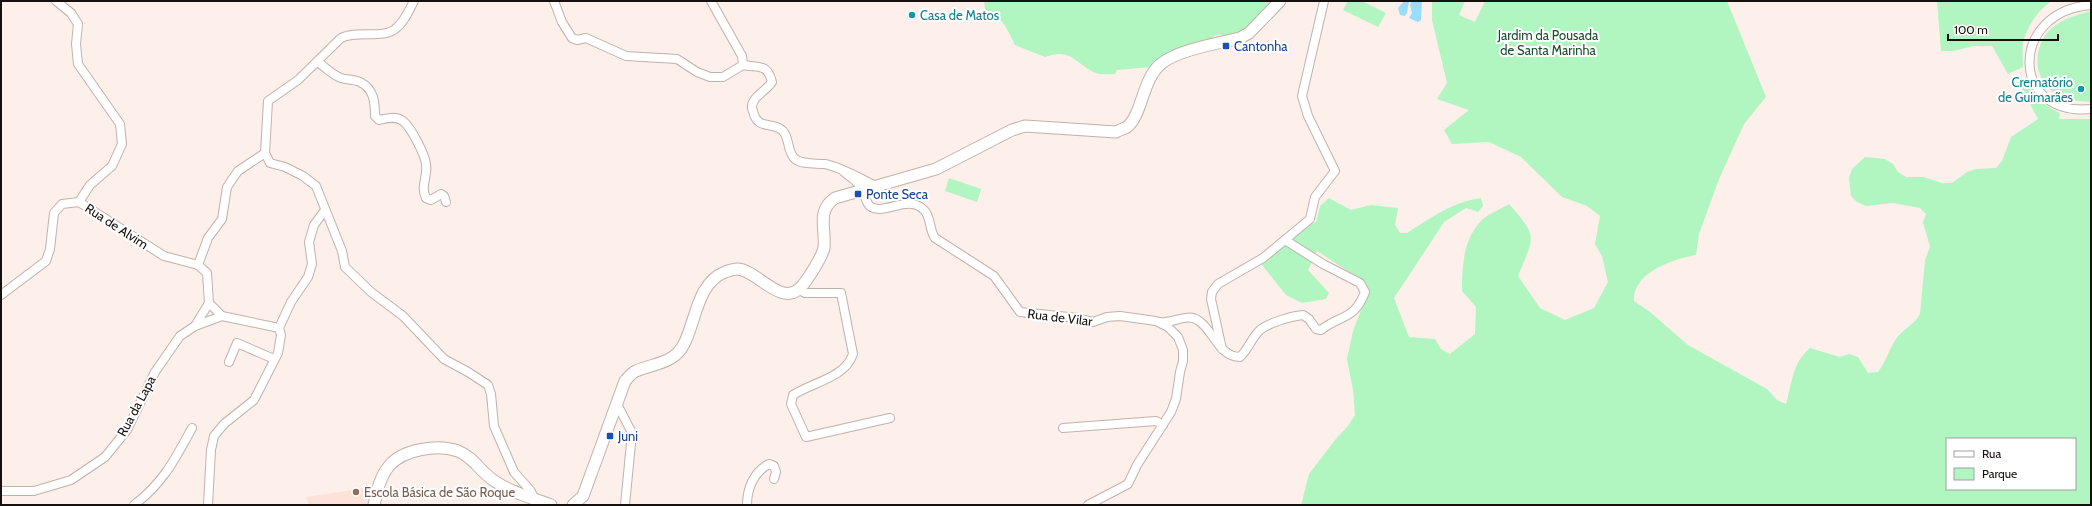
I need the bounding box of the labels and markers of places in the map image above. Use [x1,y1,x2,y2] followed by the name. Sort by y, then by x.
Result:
[920,7,1000,23] place label: Casa de Matos
[907,10,917,20] marker: Casa de Matos
[1234,38,1288,54] place label: Cantonha
[1221,41,1231,51] marker: Cantonha
[1998,74,2074,105] place label: Crematório de Guimarães
[2076,84,2086,94] marker: Crematório de Guimarães
[866,186,929,202] place label: Ponte Seca
[853,189,863,199] marker: Ponte Seca
[617,428,638,444] place label: Juni
[605,431,615,441] marker: Juni
[364,484,515,500] place label: Escola Básica de São Roque
[351,487,361,497] marker: Escola Básica de São Roque

